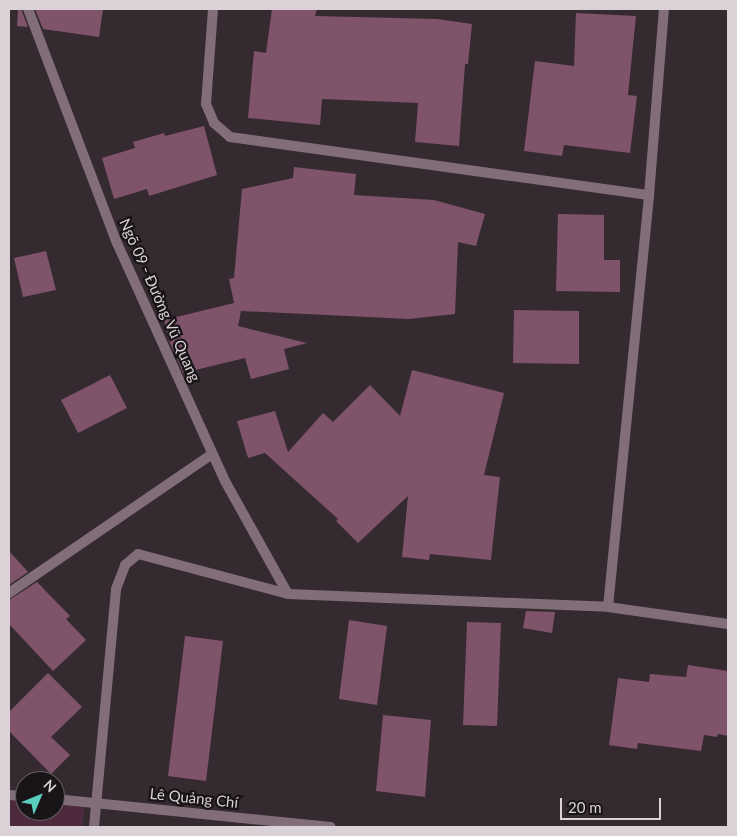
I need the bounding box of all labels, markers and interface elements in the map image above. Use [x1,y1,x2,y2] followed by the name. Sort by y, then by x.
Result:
[116,215,204,385] street label: Ngõ 09 - Đường Vũ Quang
[15,771,65,821] north arrow
[40,776,60,796] text: N
[149,784,239,812] street label: Lê Quảng Chí
[562,788,663,820] scale bar
[568,798,602,816] text: 20 m

